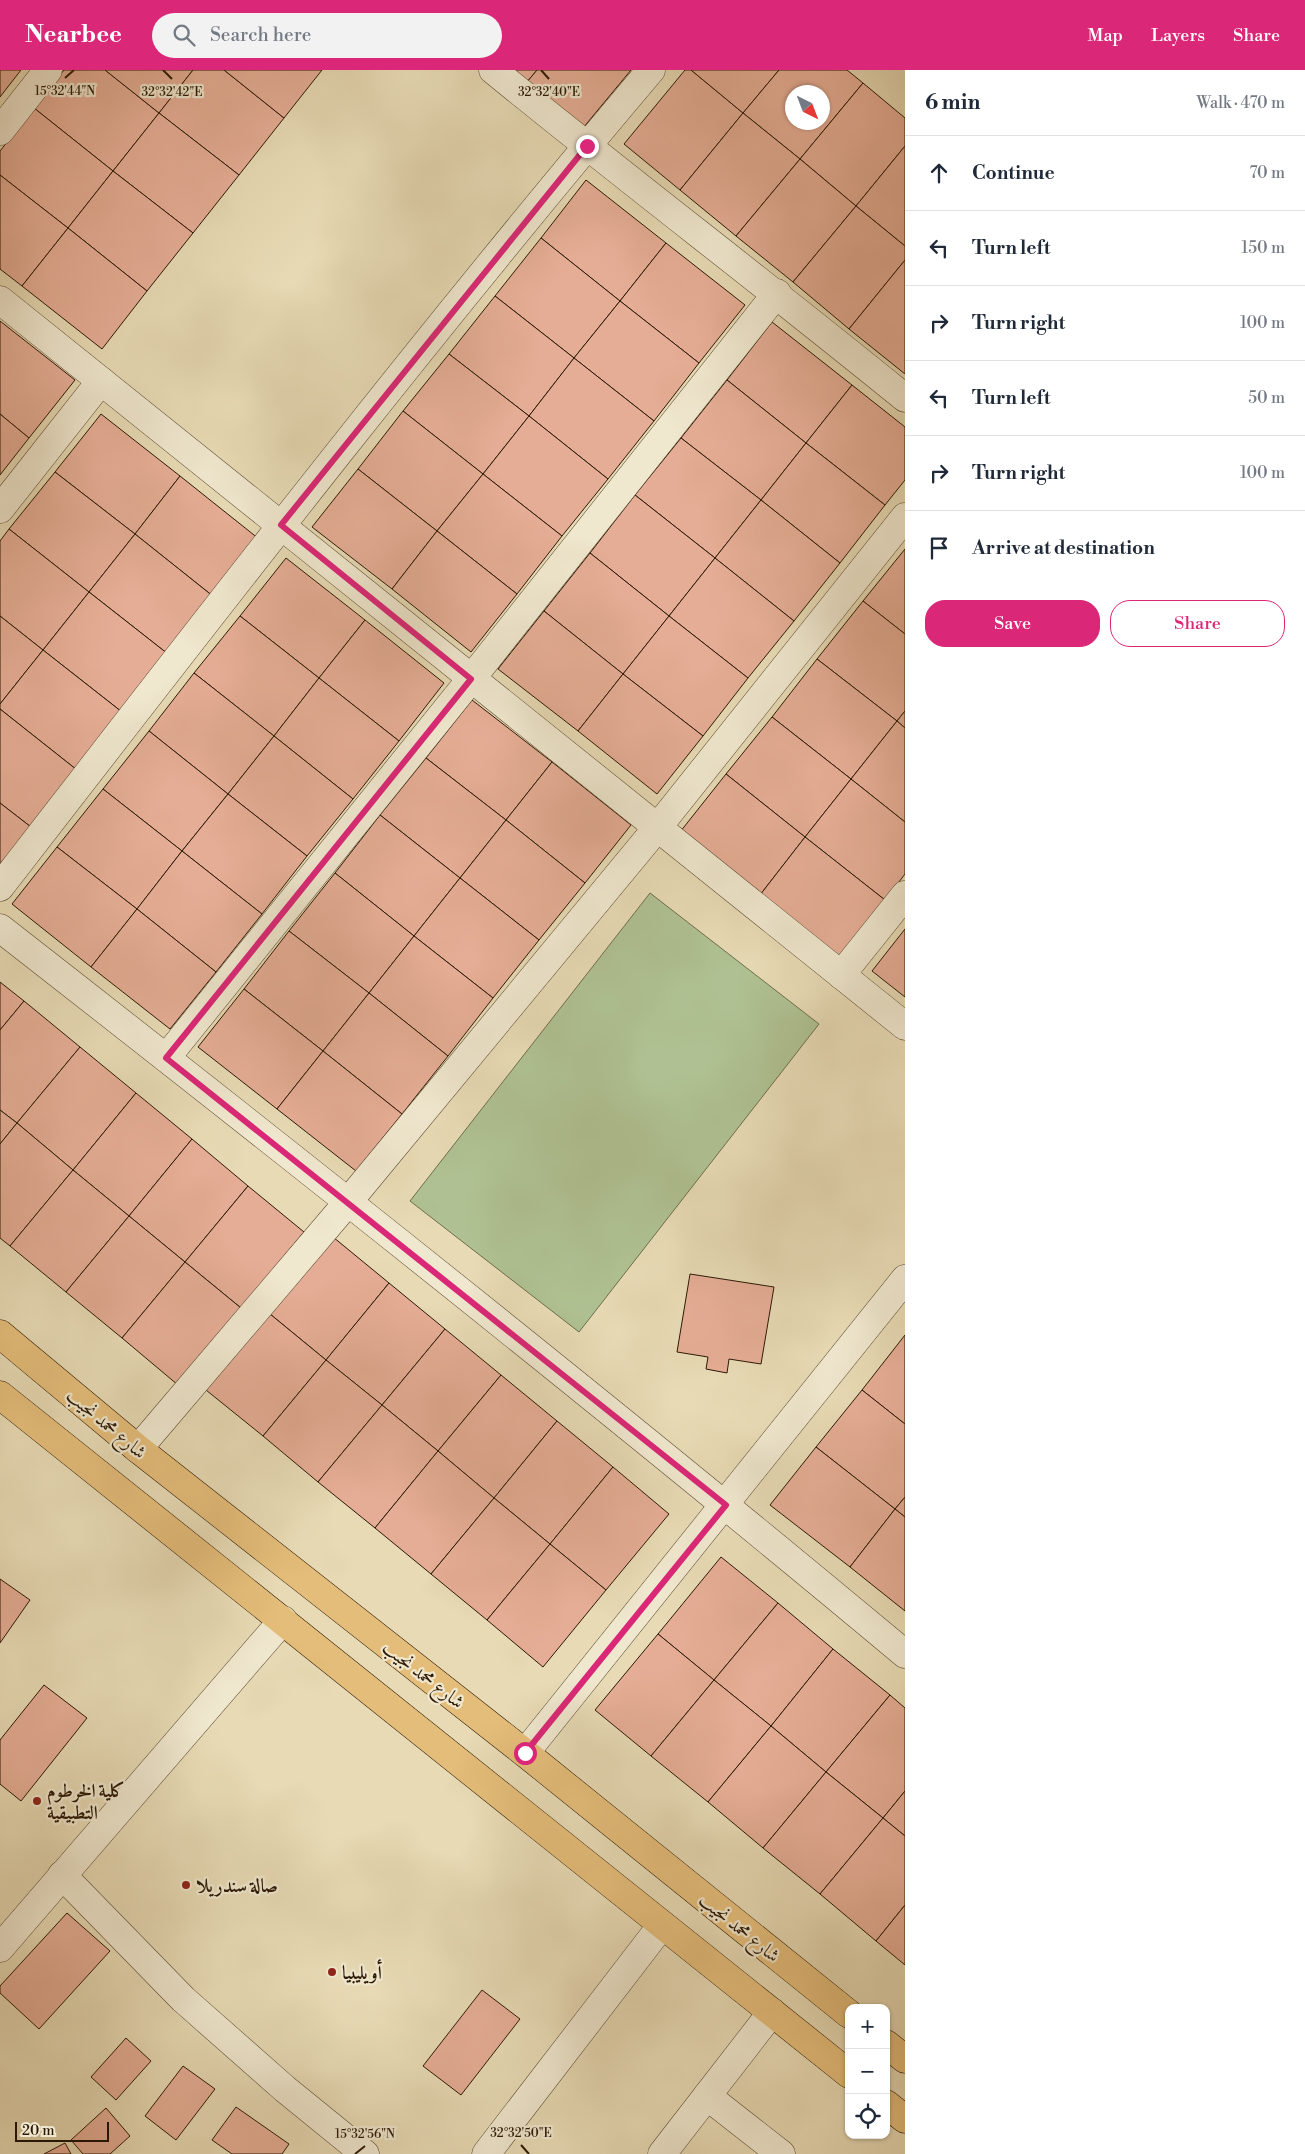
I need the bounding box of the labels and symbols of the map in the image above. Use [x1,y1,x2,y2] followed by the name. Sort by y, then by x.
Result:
[35,84,95,99] text: 15°32'44"N
[142,85,203,100] text: 32°32'42"E
[518,85,580,100] text: 32°32'40"E
[785,85,830,130] north arrow
[576,135,599,158] route end
[59,1383,151,1467] street label: شارع محمد نجيب
[376,1635,469,1717] street label: شارع محمد نجيب
[514,1742,537,1765] route start
[47,1779,125,1825] place label: كلية الخرطوم التطبيقية
[31,1795,43,1807] marker: كلية الخرطوم التطبيقية
[196,1874,278,1898] place label: صالة سندريلا
[180,1879,192,1891] marker: صالة سندريلا
[692,1888,785,1970] street label: شارع محمد نجيب
[342,1959,383,1985] place label: أويليبيا
[326,1966,338,1978] marker: أويليبيا
[15,2119,109,2142] scale bar
[490,2126,552,2141] text: 32°32'50"E
[335,2127,395,2142] text: 15°32'56"N

